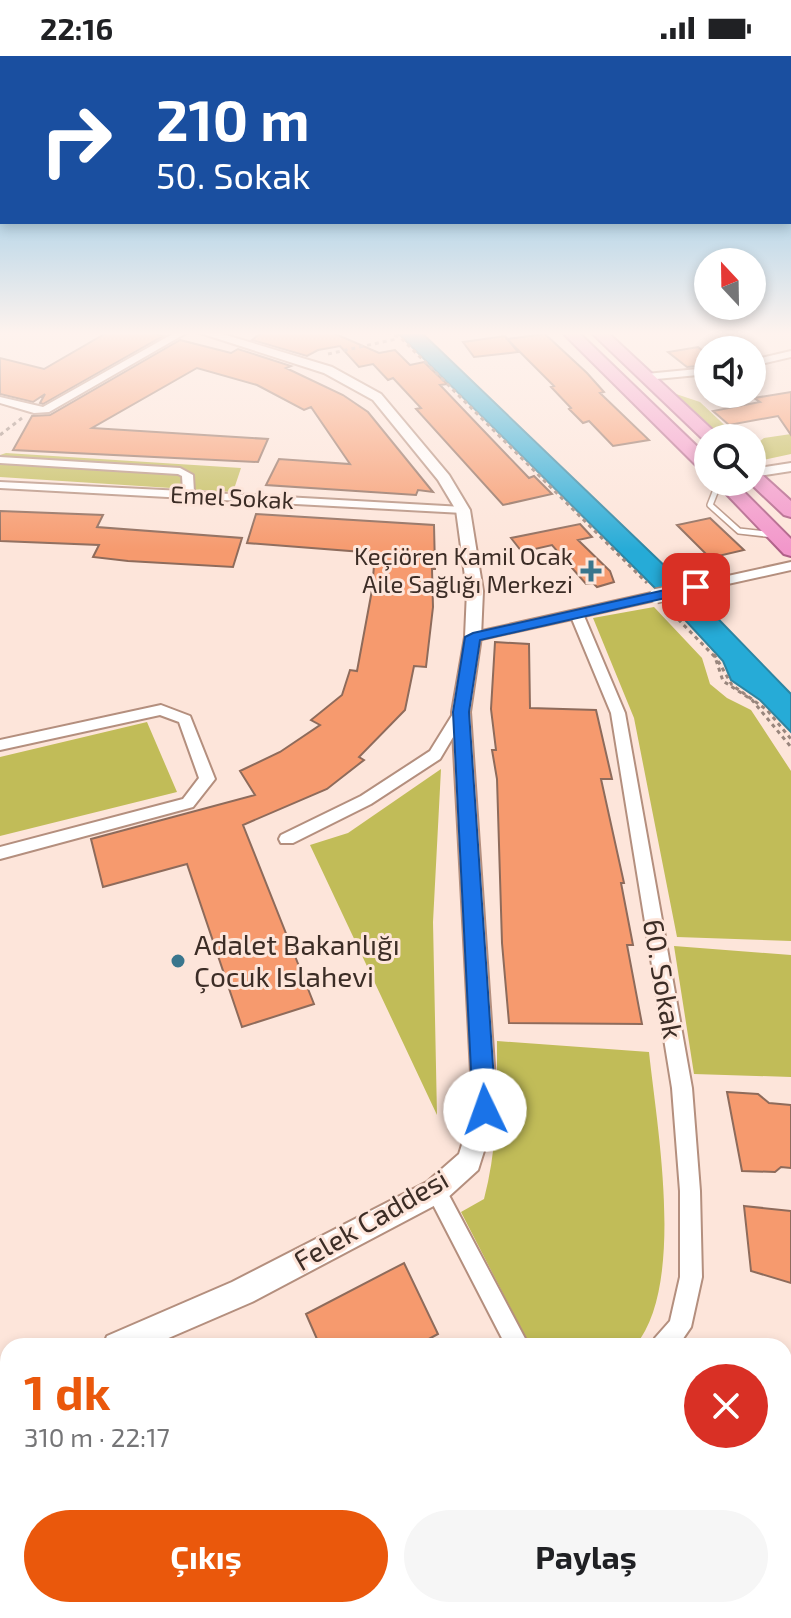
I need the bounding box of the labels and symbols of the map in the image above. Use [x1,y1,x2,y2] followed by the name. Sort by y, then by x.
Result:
[694,248,766,320] north arrow
[169,479,295,514] street label: Emel Sokak
[354,541,573,598] place label: Keçiören Kamil Ocak Aile Sağlığı Merkezi
[662,553,730,621] pin
[580,560,602,582] marker: Keçiören Kamil Ocak Aile Sağlığı Merkezi
[637,916,691,1041] street label: 60. Sokak
[194,927,400,994] place label: Adalet Bakanlığı Çocuk Islahevi
[169,952,187,970] marker: Adalet Bakanlığı Çocuk Islahevi
[443,1068,527,1152] position arrow
[287,1161,454,1277] street label: Felek Caddesi

